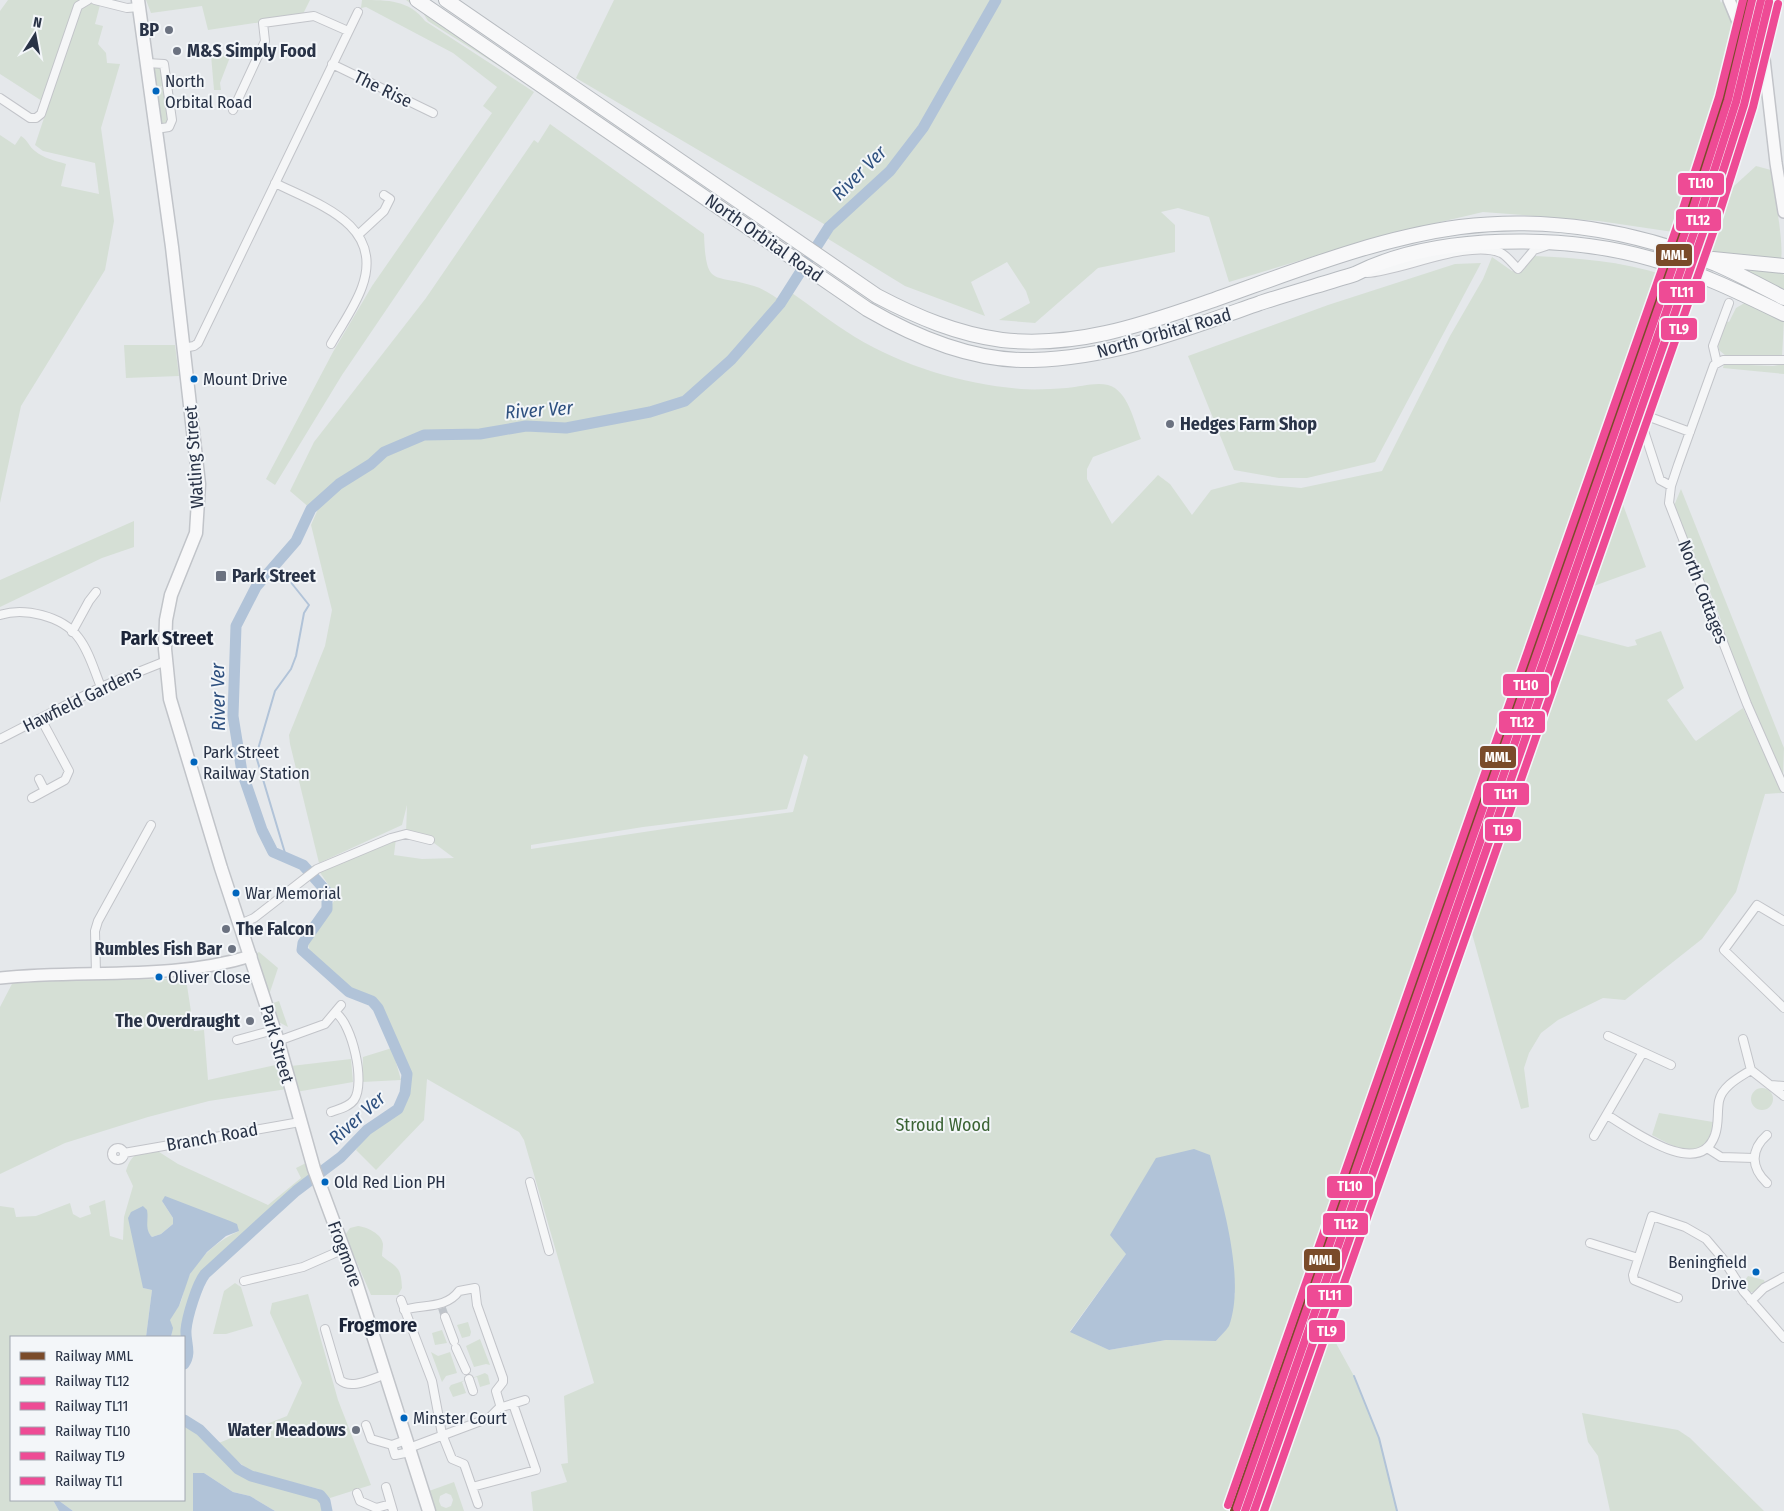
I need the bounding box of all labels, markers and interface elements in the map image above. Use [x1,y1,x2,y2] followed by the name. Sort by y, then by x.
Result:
[10,10,60,60] north arrow
[32,14,43,32] text: N
[139,19,159,41] place label: BP
[163,24,175,36] marker: BP
[187,40,316,62] place label: M&S Simply Food
[171,45,183,57] marker: M&S Simply Food
[350,66,416,112] street label: The Rise
[165,71,252,113] place label: North Orbital Road
[151,86,161,96] marker: North Orbital Road
[827,140,892,205] water label: River Ver
[1677,172,1725,196] line badge: TL10
[1688,175,1714,192] text: TL10
[701,189,827,287] street label: North Orbital Road
[1675,208,1722,232] line badge: TL12
[1686,212,1711,229] text: TL12
[1655,243,1693,267] line badge: MML
[1661,247,1688,264] text: MML
[1658,280,1706,304] line badge: TL11
[1670,284,1694,301] text: TL11
[1094,303,1234,363] street label: North Orbital Road
[1660,317,1698,341] line badge: TL9
[1669,321,1689,338] text: TL9
[203,369,287,390] place label: Mount Drive
[189,374,199,384] marker: Mount Drive
[504,396,575,424] water label: River Ver
[179,405,209,509] street label: Watling Street
[1180,413,1317,435] place label: Hedges Farm Shop
[1164,418,1176,430] marker: Hedges Farm Shop
[1673,537,1733,647] street label: North Cottages
[232,565,316,587] place label: Park Street
[214,569,228,583] marker: Park Street
[120,626,214,650] district label: Park Street
[19,661,145,737] street label: Hawfield Gardens
[206,661,230,731] water label: River Ver
[1502,673,1550,697] line badge: TL10
[1513,677,1539,694] text: TL10
[1498,710,1546,734] line badge: TL12
[1510,714,1535,731] text: TL12
[203,742,310,784] place label: Park Street Railway Station
[1479,745,1517,769] line badge: MML
[1485,749,1512,766] text: MML
[189,757,199,767] marker: Park Street Railway Station
[1482,782,1530,806] line badge: TL11
[1494,786,1518,803] text: TL11
[1484,818,1522,842] line badge: TL9
[1493,822,1513,839] text: TL9
[245,883,341,904] place label: War Memorial
[231,888,241,898] marker: War Memorial
[236,918,314,940] place label: The Falcon
[220,923,232,935] marker: The Falcon
[95,938,222,960] place label: Rumbles Fish Bar
[226,943,238,955] marker: Rumbles Fish Bar
[168,967,251,988] place label: Oliver Close
[154,972,164,982] marker: Oliver Close
[255,1002,299,1086] street label: Park Street
[115,1010,241,1032] place label: The Overdraught
[244,1015,256,1027] marker: The Overdraught
[324,1086,391,1149] water label: River Ver
[895,1114,991,1136] park label: Stroud Wood
[164,1118,260,1156] street label: Branch Road
[334,1172,446,1193] place label: Old Red Lion PH
[1326,1175,1374,1199] line badge: TL10
[320,1177,330,1187] marker: Old Red Lion PH
[1337,1178,1363,1195] text: TL10
[1322,1212,1369,1236] line badge: TL12
[1334,1216,1359,1233] text: TL12
[323,1218,367,1290] street label: Frogmore
[1303,1248,1341,1272] line badge: MML
[1309,1252,1336,1269] text: MML
[1668,1252,1747,1294] place label: Beningfield Drive
[1751,1267,1761,1277] marker: Beningfield Drive
[1306,1284,1353,1308] line badge: TL11
[1318,1287,1342,1304] text: TL11
[339,1313,417,1337] district label: Frogmore
[1308,1319,1346,1343] line badge: TL9
[1317,1323,1337,1340] text: TL9
[10,1336,185,1501] legend
[55,1347,133,1365] text: Railway MML
[55,1372,130,1390] text: Railway TL12
[55,1397,128,1415] text: Railway TL11
[413,1408,507,1429] place label: Minster Court
[399,1413,409,1423] marker: Minster Court
[228,1419,346,1441] place label: Water Meadows
[55,1422,131,1440] text: Railway TL10
[350,1424,362,1436] marker: Water Meadows
[55,1447,125,1465] text: Railway TL9
[55,1472,123,1490] text: Railway TL1

